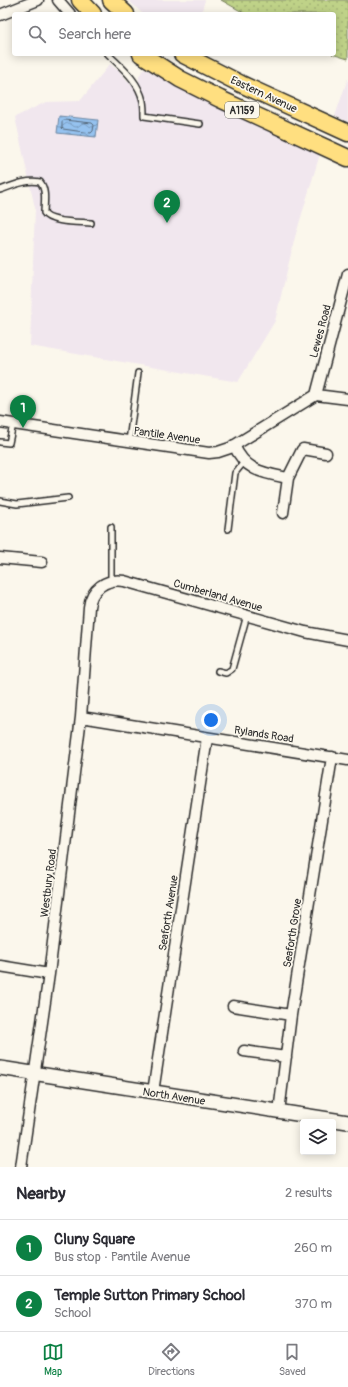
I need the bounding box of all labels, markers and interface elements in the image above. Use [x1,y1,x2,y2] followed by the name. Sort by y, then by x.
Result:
[12,12,336,56] search box
[26,23,48,45] icon: search
[58,25,131,44] text: Search here
[228,73,300,116] street label: Eastern Avenue
[225,102,259,118] road number: A1159
[154,190,180,223] pin: 2
[307,303,334,359] street label: Lewes Road
[10,395,36,428] pin: 1
[133,424,202,447] street label: Pantile Avenue
[172,577,264,615] street label: Cumberland Avenue
[201,710,221,730] your location
[233,723,295,746] street label: Rylands Road
[38,848,59,918] street label: Westbury Road
[156,874,181,952] street label: Seaforth Avenue
[281,897,304,969] street label: Seaforth Grove
[142,1085,207,1108] street label: North Avenue
[300,1119,336,1155] map controls
[300,1119,336,1155] button: layers
[16,1183,65,1204] text: Nearby
[285,1185,332,1201] text: 2 results
[54,1230,135,1249] text: Cluny Square
[26,1240,32,1256] text: 1
[294,1240,332,1256] text: 260 m
[54,1249,190,1265] text: Bus stop · Pantile Avenue
[54,1286,245,1305] text: Temple Sutton Primary School
[25,1296,33,1312] text: 2
[295,1296,332,1312] text: 370 m
[54,1305,91,1321] text: School
[42,1341,64,1378] tab: Map
[148,1341,195,1378] tab: Directions
[279,1341,306,1378] tab: Saved

